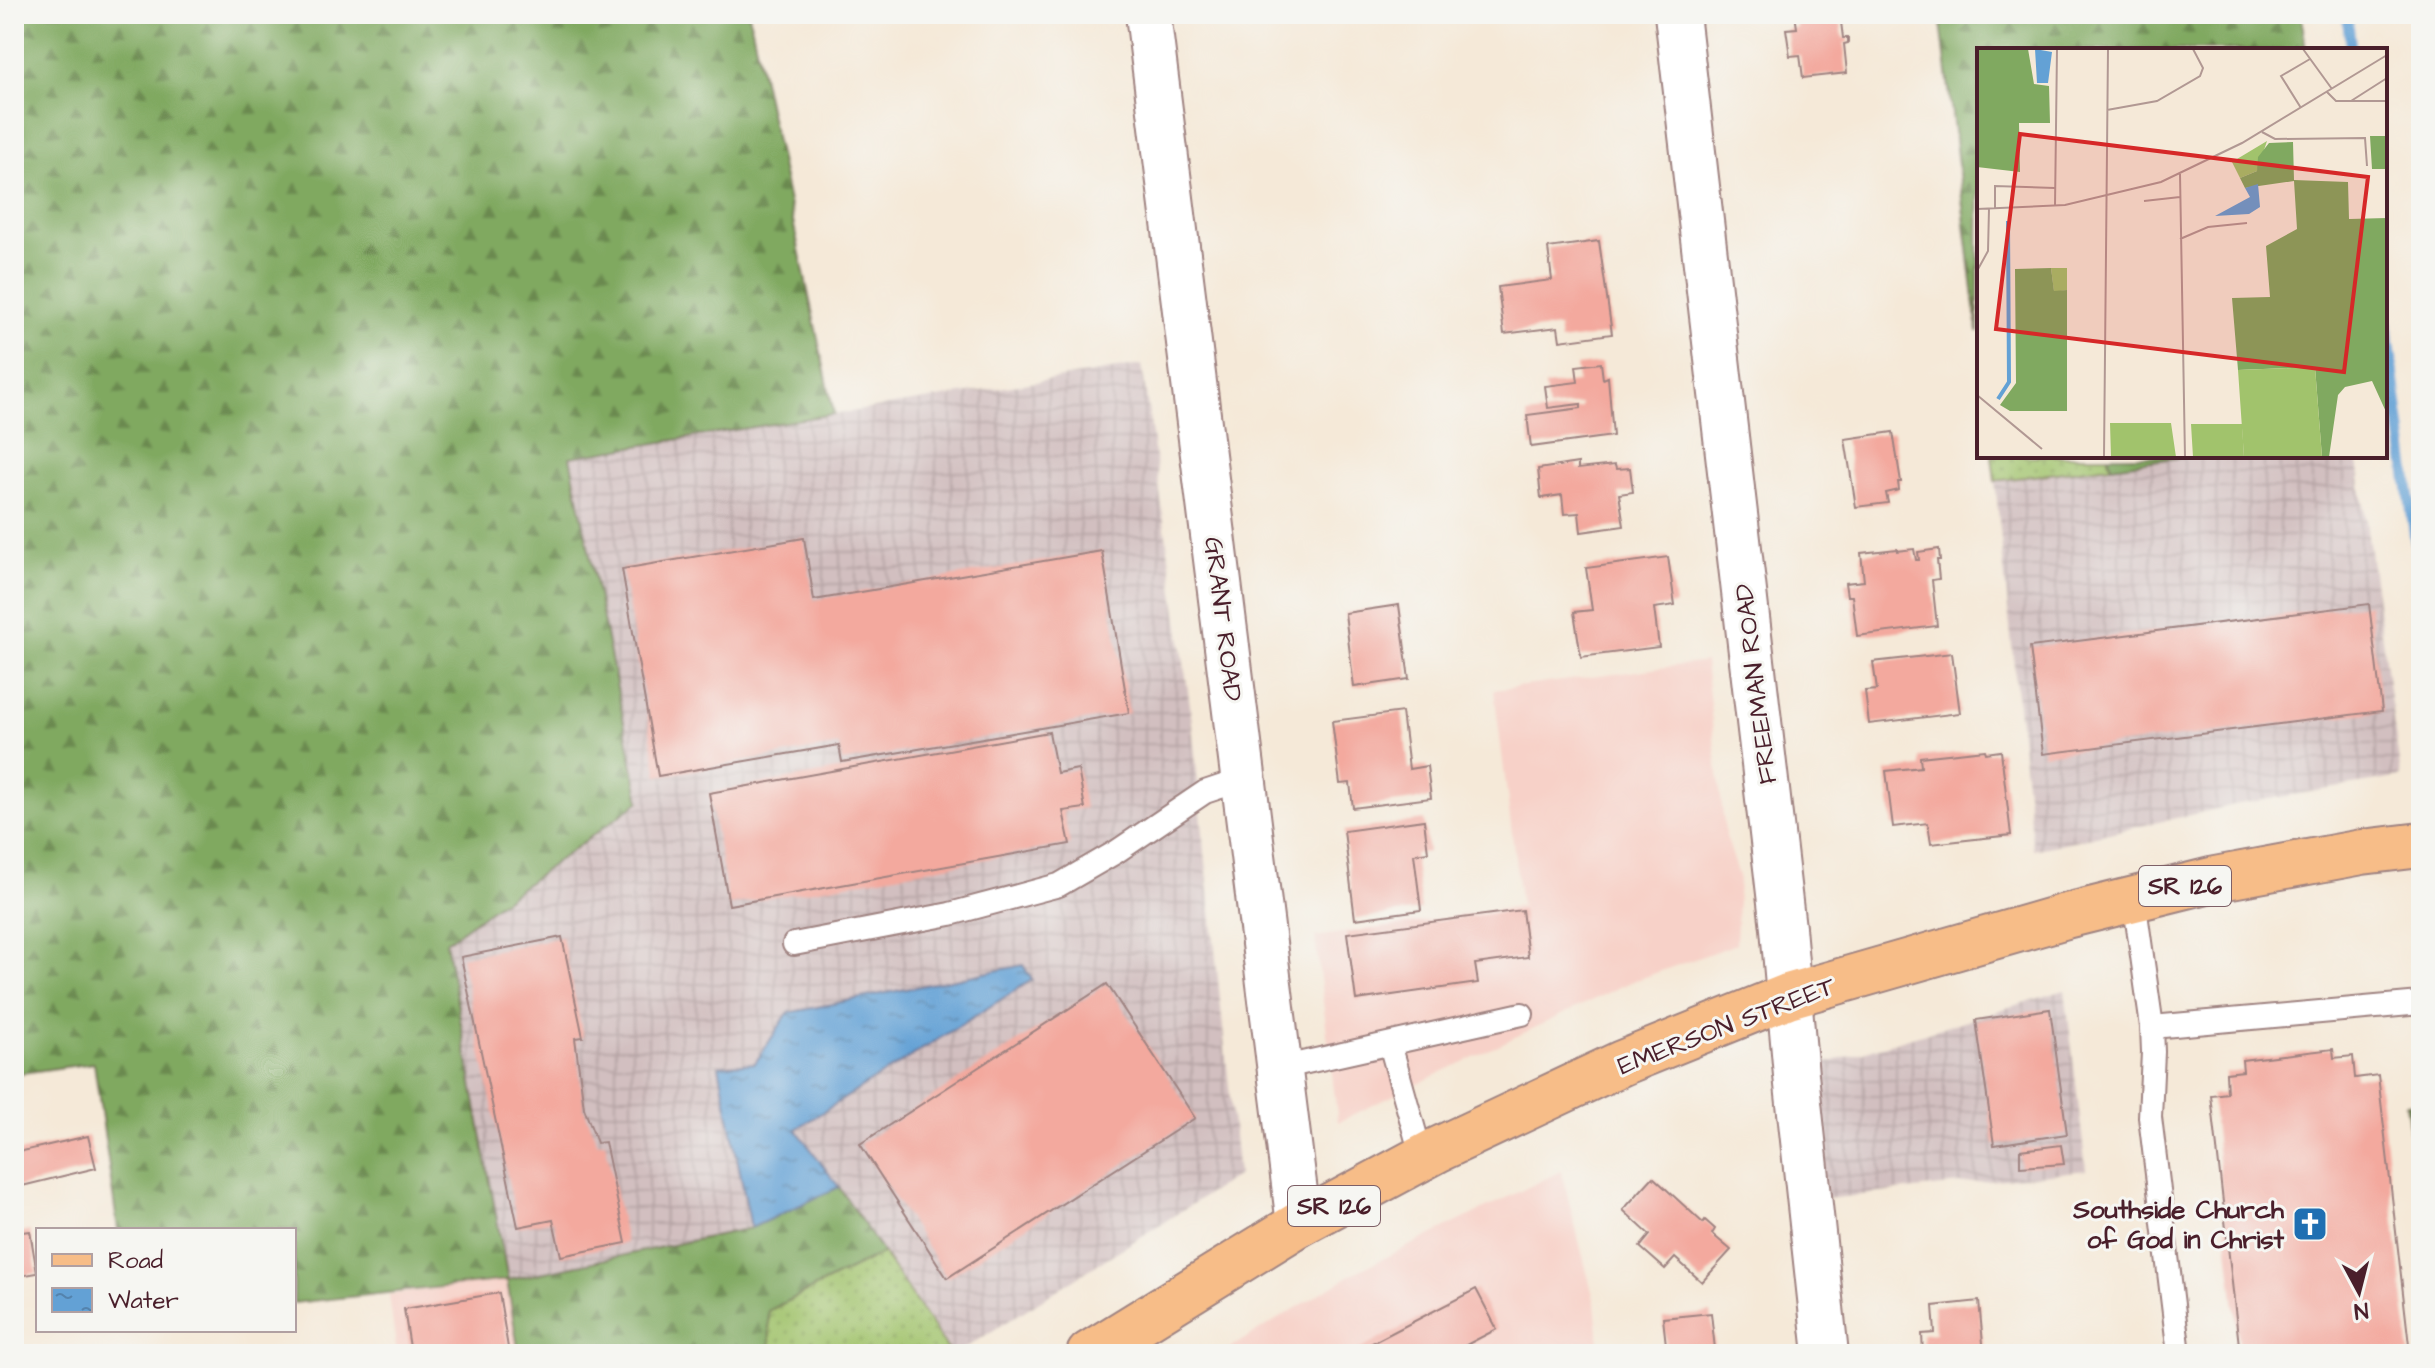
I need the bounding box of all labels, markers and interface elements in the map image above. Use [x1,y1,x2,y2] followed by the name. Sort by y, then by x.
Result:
[1977,48,2387,458] inset map
[1195,535,1251,704] street label: GRANT ROAD
[1726,581,1786,786] street label: FREEMAN ROAD
[2139,866,2231,906] road number: SR 126
[1613,968,1841,1084] street label: EMERSON STREET
[1288,1186,1380,1226] road number: SR 126
[2072,1192,2285,1258] place label: Southside Church of God in Christ
[2291,1205,2329,1243] church icon: Southside Church of God in Christ
[36,1228,296,1332] legend
[108,1244,163,1278] text: Road
[2319,1252,2399,1332] north arrow
[108,1284,179,1318] text: Water
[2352,1294,2370,1327] text: N

